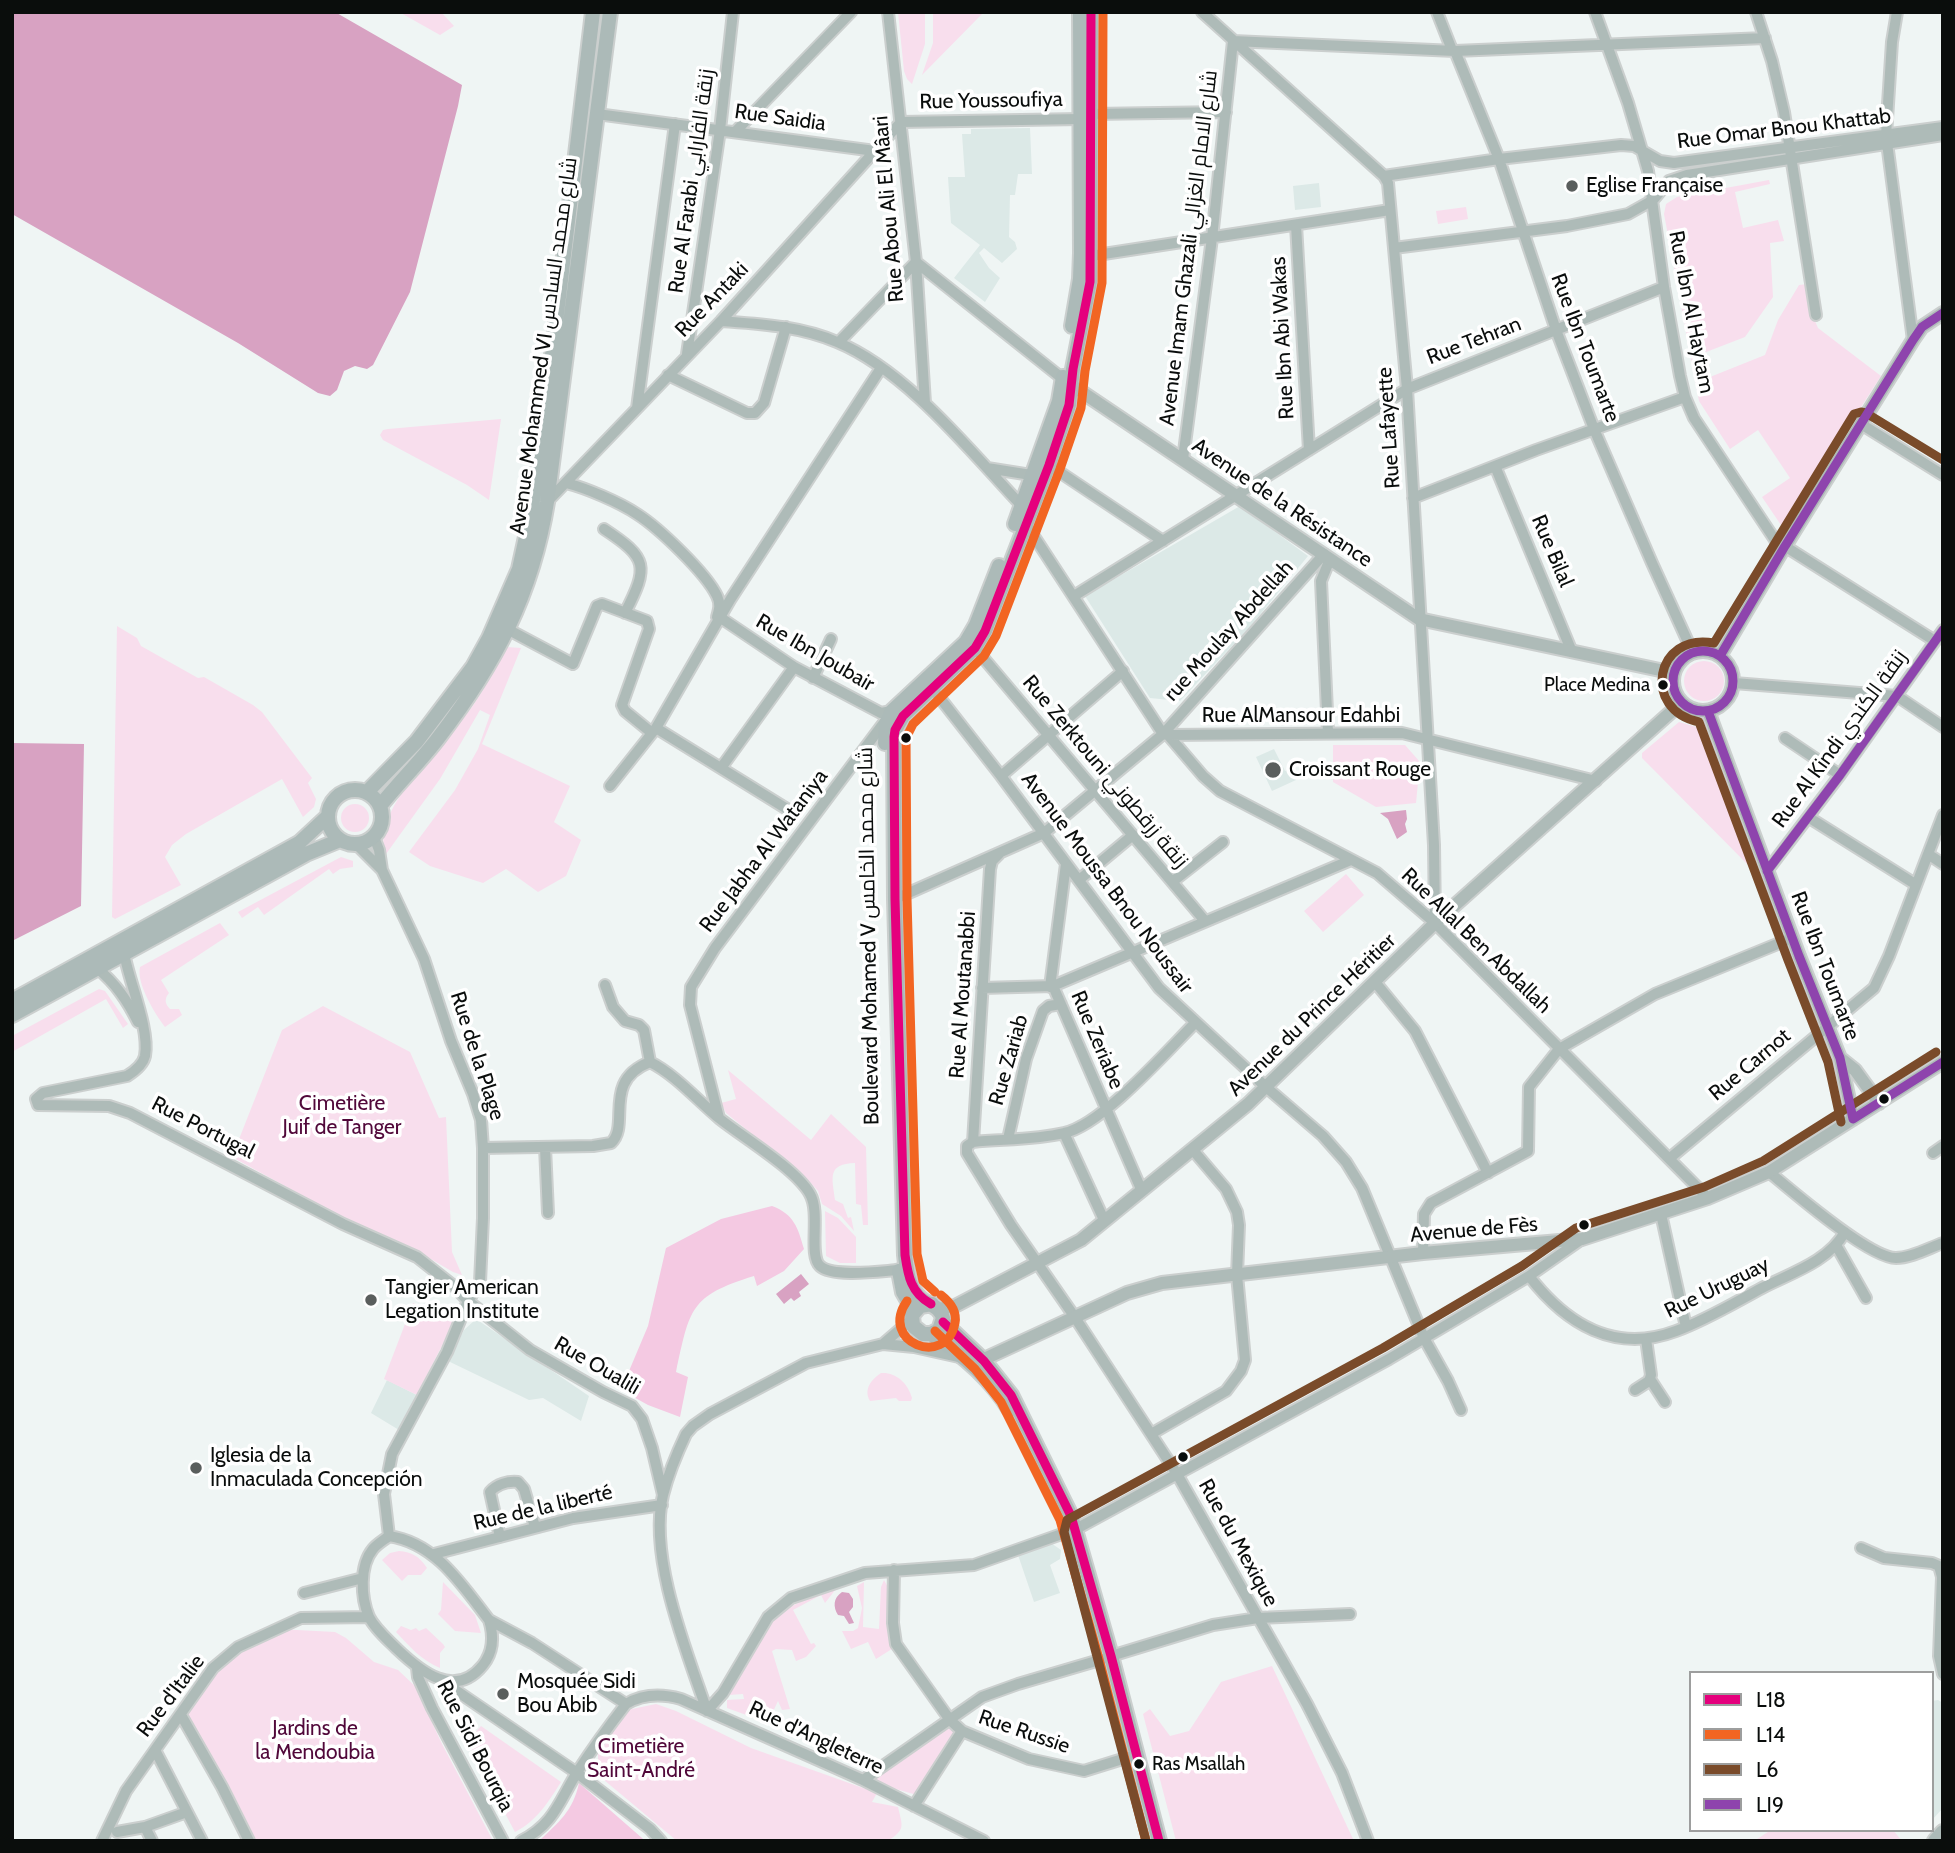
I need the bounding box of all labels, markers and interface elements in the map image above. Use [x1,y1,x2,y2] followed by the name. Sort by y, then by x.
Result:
[664,67,720,295] street label: Rue Al Farabi زنقة الفارابي
[1155,69,1223,427] street label: Avenue Imam Ghazali شارع الامام الغزالي
[919,87,1063,115] street label: Rue Youssoufiya
[733,99,827,137] street label: Rue Saidia
[1676,103,1892,155] street label: Rue Omar Bnou Khattab
[868,115,910,303] street label: Rue Abou Ali El Mâari
[505,156,583,536] street label: Avenue Mohammed VI شارع محمد السادس
[1586,173,1723,199] place label: Eglise Française
[1564,178,1580,194] marker: Eglise Française
[1663,229,1719,395] street label: Rue Ibn Al Haytam
[1266,256,1300,420] street label: Rue Ibn Abi Wakas
[670,257,754,343] street label: Rue Antaki
[1545,270,1625,426] street label: Rue Ibn Toumarte
[1423,312,1525,370] street label: Rue Tehran
[1372,366,1406,490] street label: Rue Lafayette
[1187,433,1377,573] street label: Avenue de la Résistance
[1526,511,1578,591] street label: Rue Bilal
[1159,555,1299,707] street label: rue Moulay Abdellah
[751,609,879,697] street label: Rue Ibn Joubair
[1767,645,1913,833] street label: Rue Al Kindi زنقة الكندي
[1017,670,1193,874] street label: Rue Zerktouni زنقة زرقطوني
[1544,674,1650,696] place label: Place Medina
[1656,678,1670,692] marker: Place Medina
[1202,703,1400,729] street label: Rue AlMansour Edahbi
[899,731,913,745] unlabelled marker
[853,747,885,1125] street label: Boulevard Mohamed V شارع محمد الخامس
[1289,757,1431,783] place label: Croissant Rouge
[1263,760,1283,780] marker: Croissant Rouge
[695,765,833,937] street label: Rue Jabha Al Wataniya
[1016,768,1198,998] street label: Avenue Moussa Bnou Noussair
[1396,863,1556,1019] street label: Rue Allal Ben Abdallah
[1785,888,1865,1044] street label: Rue Ibn Toumarte
[945,911,981,1079] street label: Rue Al Moutanabbi
[1223,928,1401,1102] street label: Avenue du Prince Héritier
[1065,987,1129,1093] street label: Rue Zeriabe
[444,988,510,1124] street label: Rue de la Plage
[984,1012,1034,1108] street label: Rue Zariab
[1704,1024,1796,1106] street label: Rue Carnot
[147,1091,259,1165] street label: Rue Portugal
[283,1091,401,1141] park label: Cimetière Juif de Tanger
[1877,1092,1891,1106] unlabelled marker
[1409,1212,1539,1248] street label: Avenue de Fès
[1577,1218,1591,1232] unlabelled marker
[1661,1252,1773,1324] street label: Rue Uruguay
[385,1275,539,1325] place label: Tangier American Legation Institute
[363,1292,379,1308] marker: Tangier American Legation Institute
[550,1331,644,1401] street label: Rue Oualili
[210,1443,422,1493] place label: Iglesia de la Inmaculada Concepción
[1176,1450,1190,1464] unlabelled marker
[188,1460,204,1476] marker: Iglesia de la Inmaculada Concepción
[1193,1475,1283,1611] street label: Rue du Mexique
[471,1480,615,1536] street label: Rue de la liberté
[132,1650,210,1742] street label: Rue d'Italie
[517,1669,636,1719] place label: Mosquée Sidi Bou Abib
[1689,1671,1934,1832] legend
[431,1676,519,1816] street label: Rue Sidi Bourqia
[495,1686,511,1702] marker: Mosquée Sidi Bou Abib
[1756,1687,1786,1712] text: L18
[745,1696,887,1780] street label: Rue d'Angleterre
[975,1705,1073,1759] street label: Rue Russie
[255,1716,375,1766] park label: Jardins de la Mendoubia
[1756,1722,1785,1747] text: L14
[587,1734,695,1784] park label: Cimetière Saint-André
[1152,1753,1245,1775] place label: Ras Msallah
[1132,1757,1146,1771] marker: Ras Msallah
[1756,1757,1778,1782] text: L6
[1756,1792,1784,1817] text: LI9

